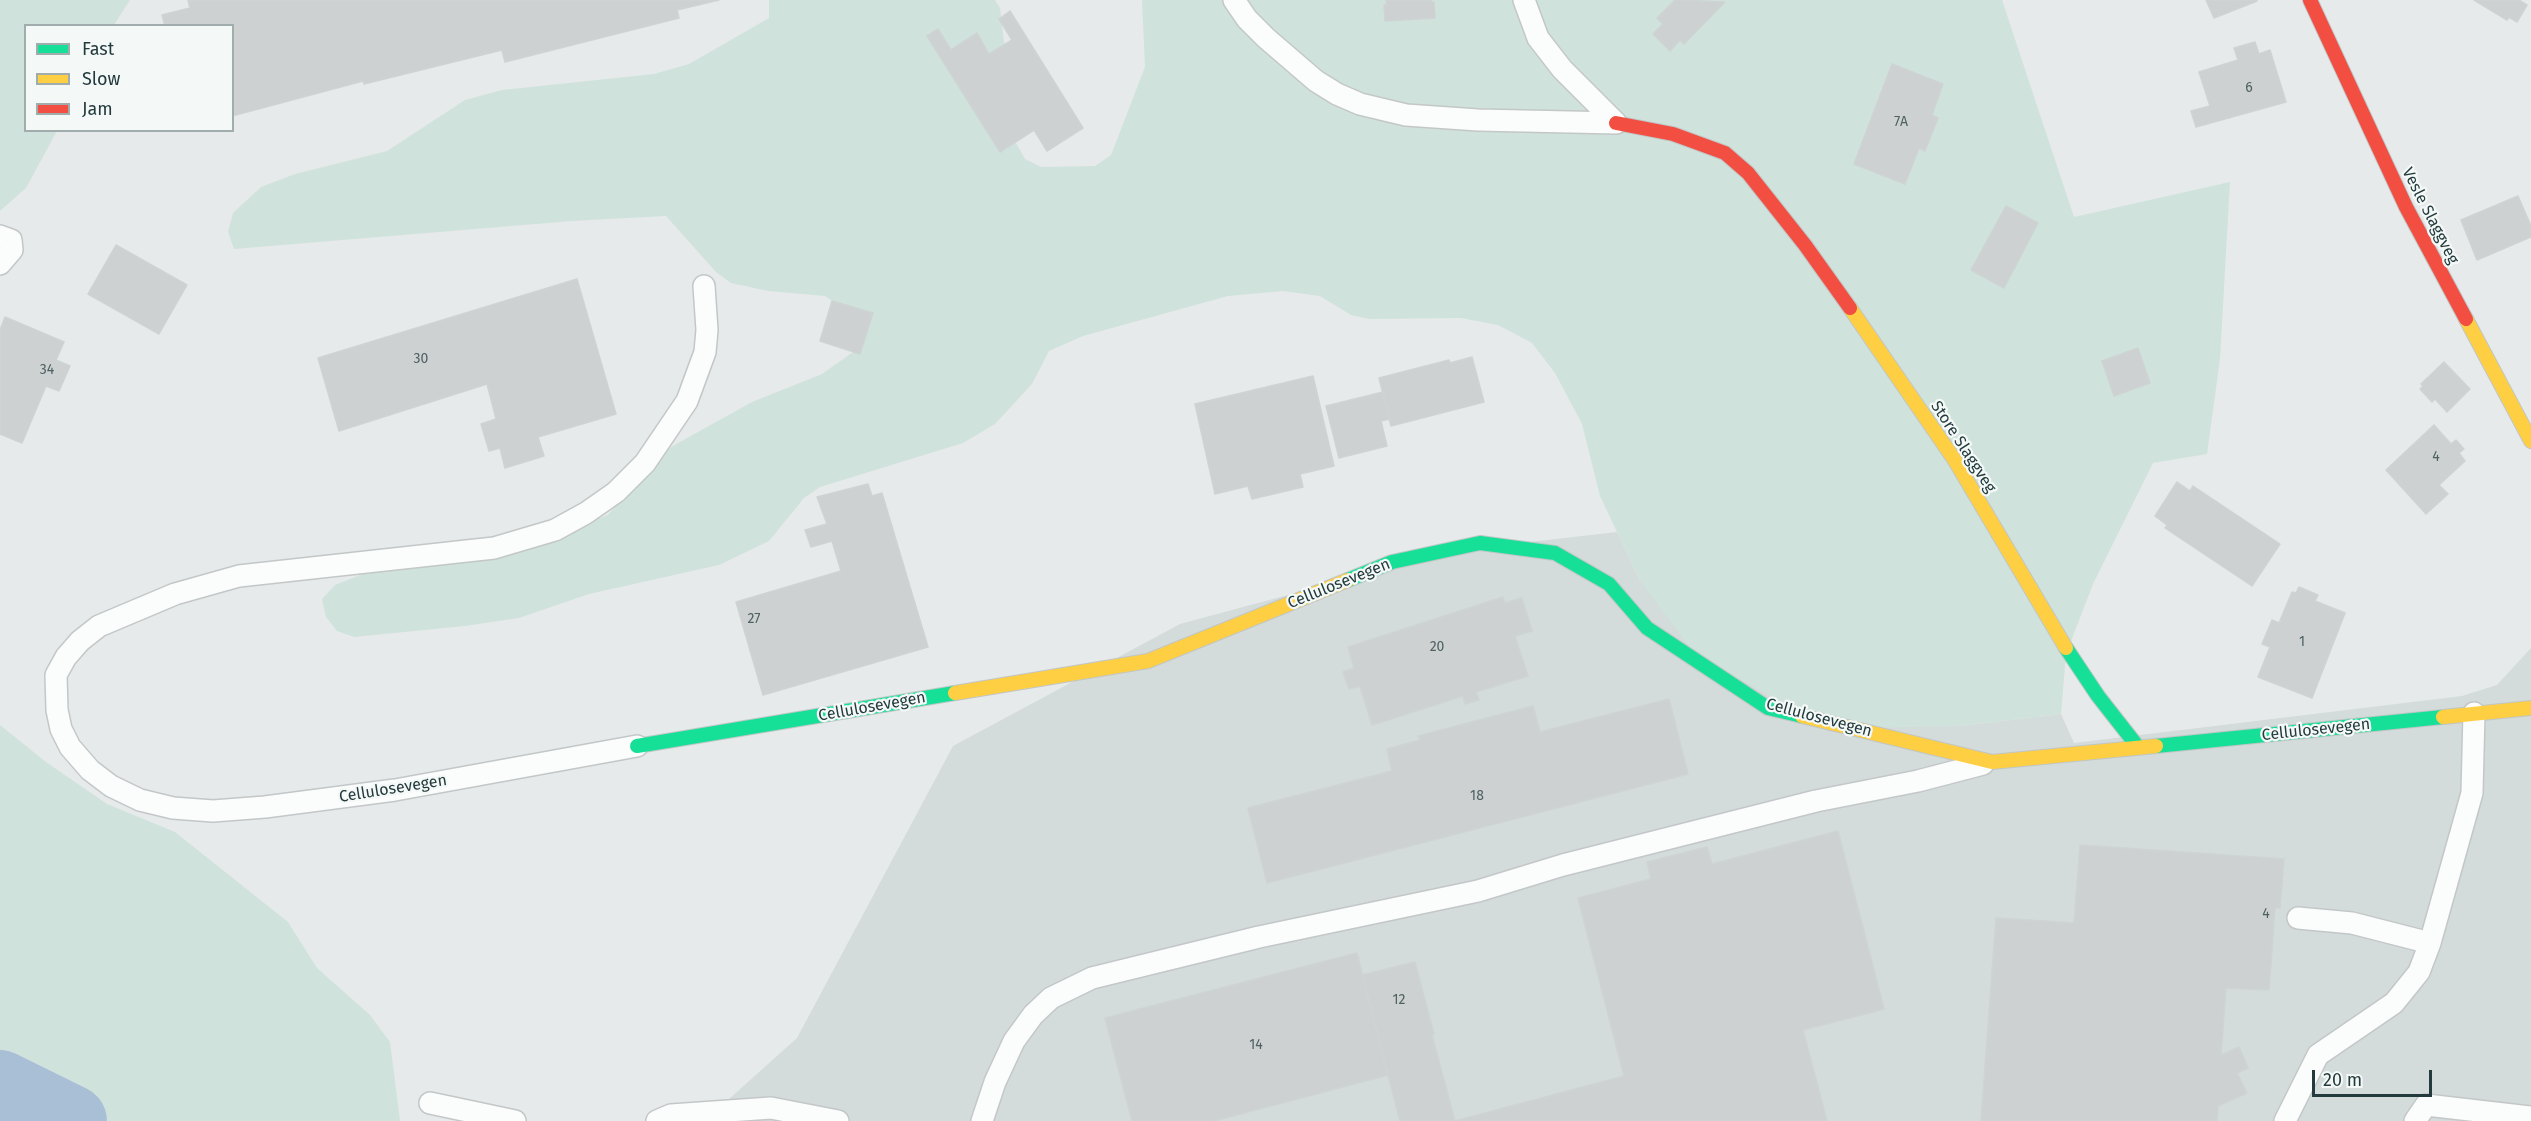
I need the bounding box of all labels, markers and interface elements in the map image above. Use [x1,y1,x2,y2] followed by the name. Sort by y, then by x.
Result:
[24,24,234,132] legend
[82,38,114,60] text: Fast
[82,68,120,90] text: Slow
[2245,80,2253,96] house number: 6
[82,98,113,120] text: Jam
[1894,114,1908,130] house number: 7A
[2397,165,2463,267] street label: Vesle Slaggveg
[414,351,428,367] house number: 30
[40,362,54,378] house number: 34
[1926,397,2000,497] street label: Store Slaggveg
[2432,449,2440,465] house number: 4
[1285,555,1393,613] street label: Cellulosevegen
[747,611,761,627] house number: 27
[2299,634,2305,650] house number: 1
[1430,639,1444,655] house number: 20
[817,688,927,726] street label: Cellulosevegen
[1764,695,1874,741] street label: Cellulosevegen
[2261,715,2371,745] street label: Cellulosevegen
[338,771,448,807] street label: Cellulosevegen
[1470,788,1484,804] house number: 18
[2262,906,2270,922] house number: 4
[1393,992,1405,1008] house number: 12
[1249,1037,1263,1053] house number: 14
[2315,1058,2435,1096] scale bar
[2323,1069,2362,1091] text: 20 m

